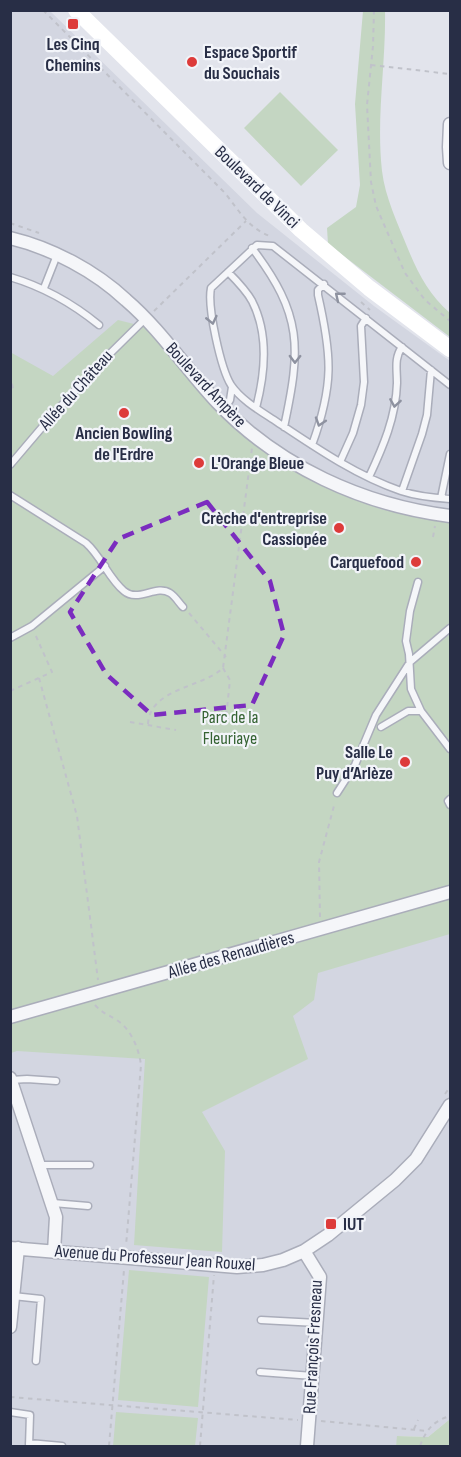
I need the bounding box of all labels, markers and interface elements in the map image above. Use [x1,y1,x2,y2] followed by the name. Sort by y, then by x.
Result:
[66,17,80,31] marker: Les Cinq Chemins
[45,34,101,76] place label: Les Cinq Chemins
[204,42,297,84] place label: Espace Sportif du Souchais
[185,55,199,69] marker: Espace Sportif du Souchais
[210,141,304,233] street label: Boulevard de Vinci
[335,293,346,304] one-way arrow
[205,315,218,325] one-way arrow
[161,338,251,432] street label: Boulevard Ampère
[34,346,117,435] street label: Allée du Château
[289,354,301,363] one-way arrow
[389,399,401,408] one-way arrow
[117,406,131,420] marker: Ancien Bowling de l'Erdre
[314,416,327,427] one-way arrow
[75,423,173,465] place label: Ancien Bowling de l'Erdre
[211,453,304,474] place label: L'Orange Bleue
[192,456,206,470] marker: L'Orange Bleue
[201,508,327,550] place label: Crèche d'entreprise Cassiopée
[332,521,346,535] marker: Crèche d'entreprise Cassiopée
[330,552,404,573] place label: Carquefood
[409,555,423,569] marker: Carquefood
[201,707,259,749] park label: Parc de la Fleuriaye
[316,742,393,784] place label: Salle Le Puy d’Arlèze
[398,755,412,769] marker: Salle Le Puy d’Arlèze
[165,927,296,983] street label: Allée des Renaudières
[343,1214,364,1235] place label: IUT
[324,1217,338,1231] marker: IUT
[53,1240,256,1275] street label: Avenue du Professeur Jean Rouxel
[299,1279,327,1415] street label: Rue François Fresneau

